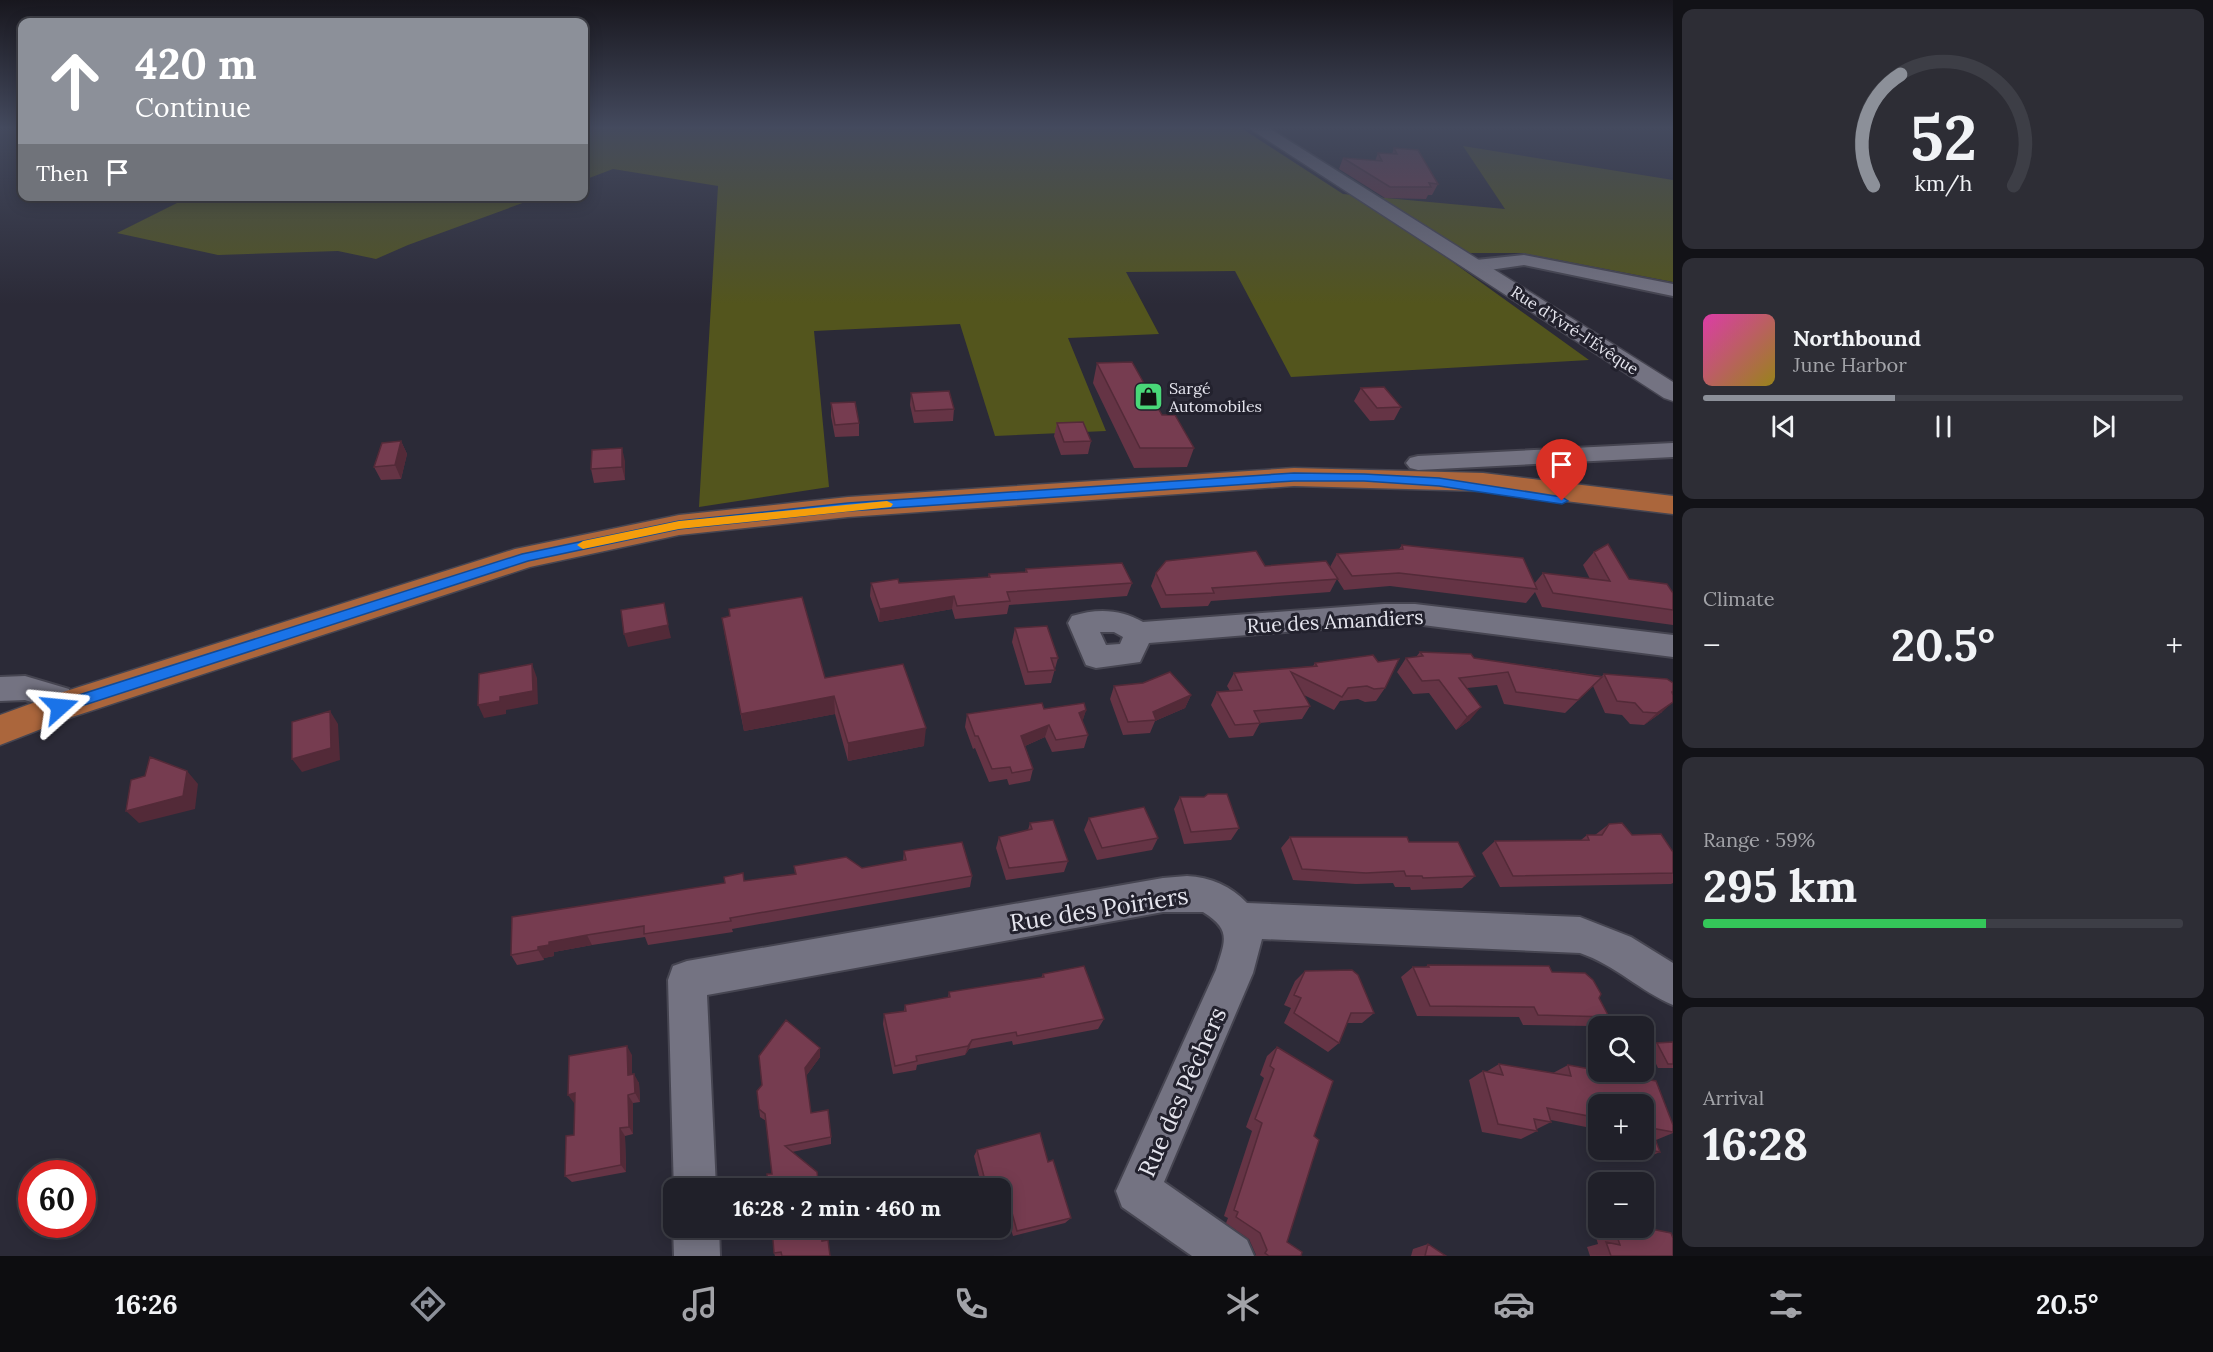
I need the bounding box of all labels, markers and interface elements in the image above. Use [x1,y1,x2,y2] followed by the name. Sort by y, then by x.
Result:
[135,37,257,91] text: 420 m
[36,42,114,120] icon: ahead
[135,90,251,124] text: Continue
[1910,97,1976,177] text: 52
[101,156,134,189] icon: arrive
[36,159,89,187] text: Then
[1914,170,1972,198] text: km/h
[1508,281,1643,379] street label: Rue d'Yvré-l'Évêque
[1793,324,1921,352] text: Northbound
[1793,352,1907,377] text: June Harbor
[1168,378,1262,416] place label: Sargé Automobiles
[1132,381,1164,413] shop icon: Sargé Automobiles
[1767,410,1800,443] icon: previous
[1927,410,1960,443] icon: pause
[2087,410,2120,443] icon: next
[1536,439,1587,501] pin
[1545,448,1578,481] icon: arrive
[1703,586,1775,611] text: Climate
[1246,604,1424,638] street label: Rue des Amandiers
[1891,616,1995,673] text: 20.5°
[1703,624,1721,666] text: −
[2165,624,2183,666] text: +
[28,675,92,739] position arrow
[1703,827,1815,852] text: Range · 59%
[1703,857,1857,914] text: 295 km
[1008,880,1190,938] street label: Rue des Poiriers
[1131,1002,1233,1182] street label: Rue des Pêchers
[1588,1016,1654,1238] map controls
[1588,1016,1654,1082] button: search
[1703,1085,1764,1110] text: Arrival
[1588,1094,1654,1160] button: +
[1703,1115,1808,1172] text: 16:28
[18,1160,96,1238] speed limit sign: 60
[1588,1172,1654,1238] button: −
[733,1194,941,1222] text: 16:28 · 2 min · 460 m
[407,1283,449,1325] icon: directions
[679,1283,721,1325] icon: music
[950,1283,992,1325] icon: phone
[1222,1283,1264,1325] icon: climate
[1493,1283,1535,1325] icon: car
[1765,1283,1807,1325] icon: filters
[115,1287,178,1321] text: 16:26
[2036,1287,2098,1321] text: 20.5°

